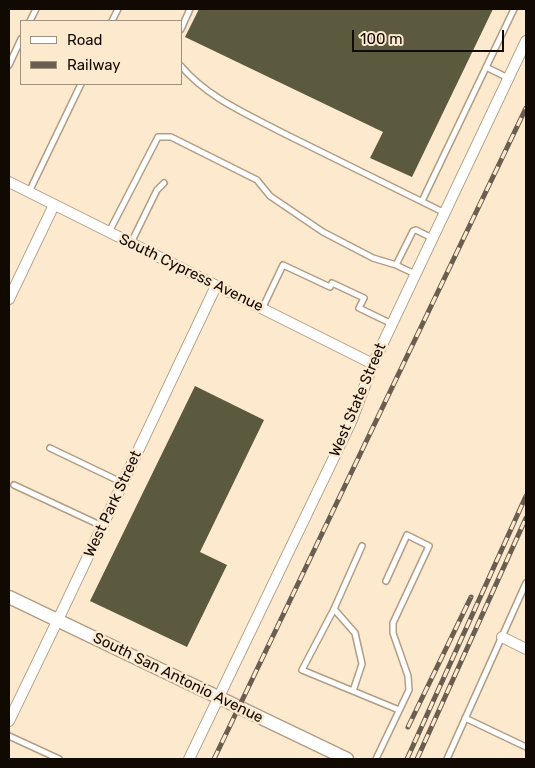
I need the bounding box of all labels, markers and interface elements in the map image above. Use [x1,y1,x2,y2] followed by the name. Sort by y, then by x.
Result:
[20,20,182,85] legend
[355,20,508,52] scale bar
[360,30,402,48] text: 100 m
[67,31,103,49] text: Road
[67,56,121,74] text: Railway
[116,230,266,316] street label: South Cypress Avenue
[326,340,390,460] street label: West State Street
[80,448,146,560] street label: West Park Street
[90,629,266,727] street label: South San Antonio Avenue

